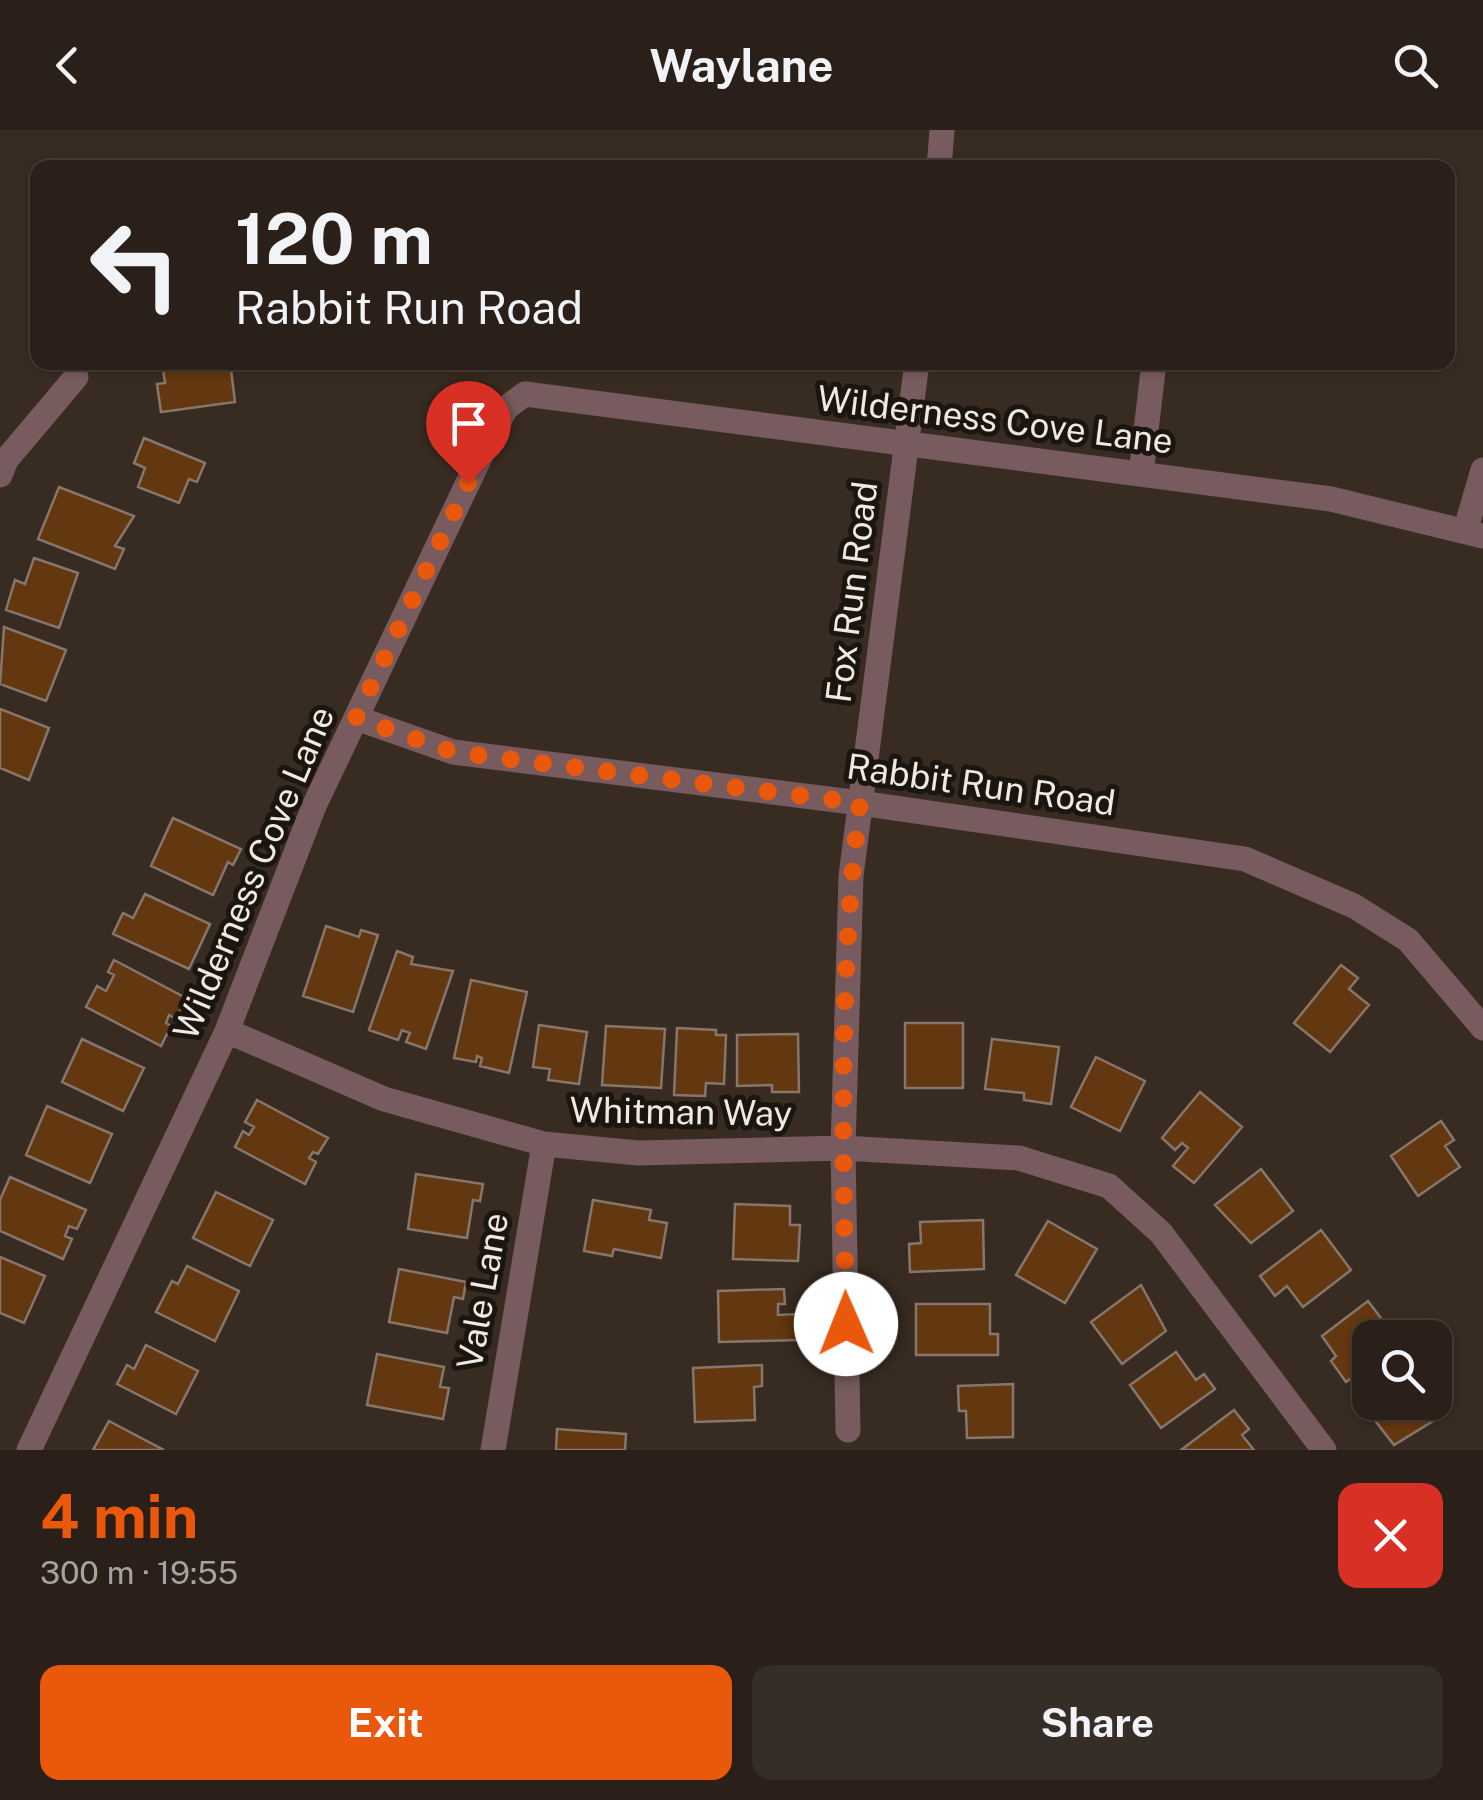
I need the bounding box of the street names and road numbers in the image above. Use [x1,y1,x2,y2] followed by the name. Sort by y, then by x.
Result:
[815,377,1175,462] street label: Wilderness Cove Lane
[818,479,885,705] street label: Fox Run Road
[165,700,342,1046] street label: Wilderness Cove Lane
[844,745,1118,824] street label: Rabbit Run Road
[569,1089,793,1134] street label: Whitman Way
[449,1209,516,1372] street label: Vale Lane

